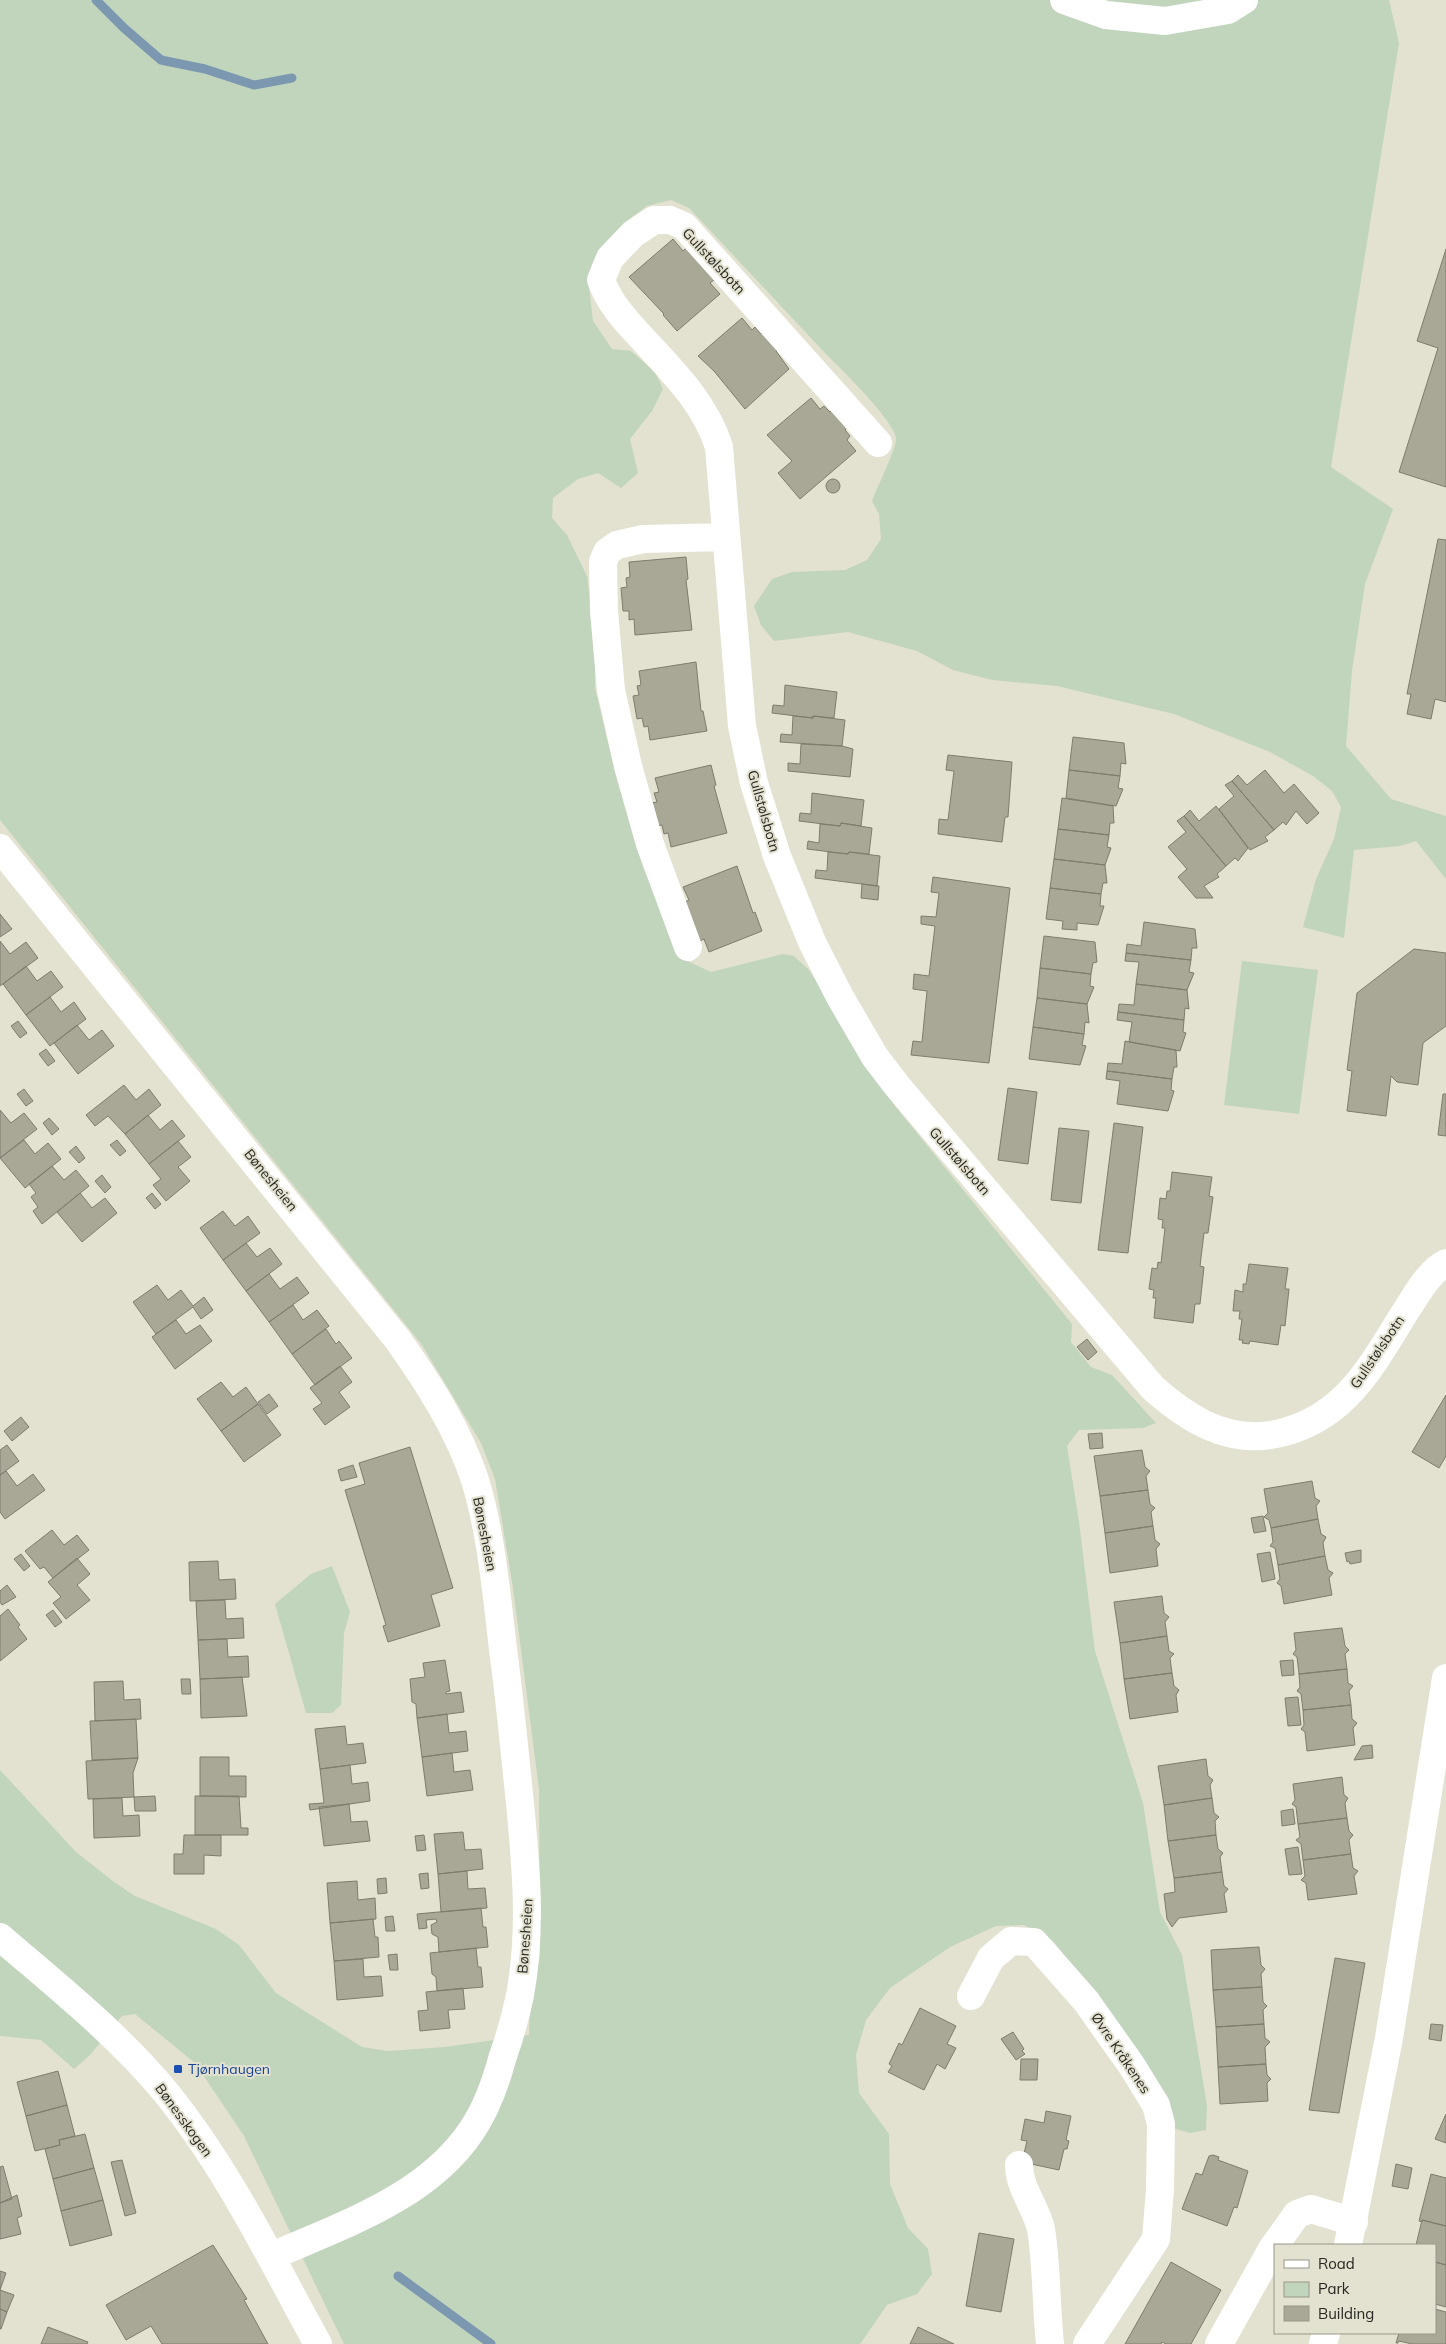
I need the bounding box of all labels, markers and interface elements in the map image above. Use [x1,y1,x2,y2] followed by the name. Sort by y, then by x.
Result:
[679,224,749,298] street label: Gullstølsbotn
[744,768,784,854] street label: Gullstølsbotn
[926,1123,994,1199] street label: Gullstølsbotn
[240,1145,302,1215] street label: Bønesheien
[1346,1312,1408,1392] street label: Gullstølsbotn
[469,1495,501,1573] street label: Bønesheien
[513,1898,537,1974] street label: Bønesheien
[1087,2009,1155,2097] street label: Øvre Kråkenes
[188,2060,270,2078] place label: Tjørnhaugen
[172,2063,184,2075] marker: Tjørnhaugen
[151,2080,217,2160] street label: Bønesskogen
[1274,2244,1436,2334] legend
[1318,2254,1355,2273] text: Road
[1318,2279,1350,2298] text: Park
[1318,2304,1374,2323] text: Building

